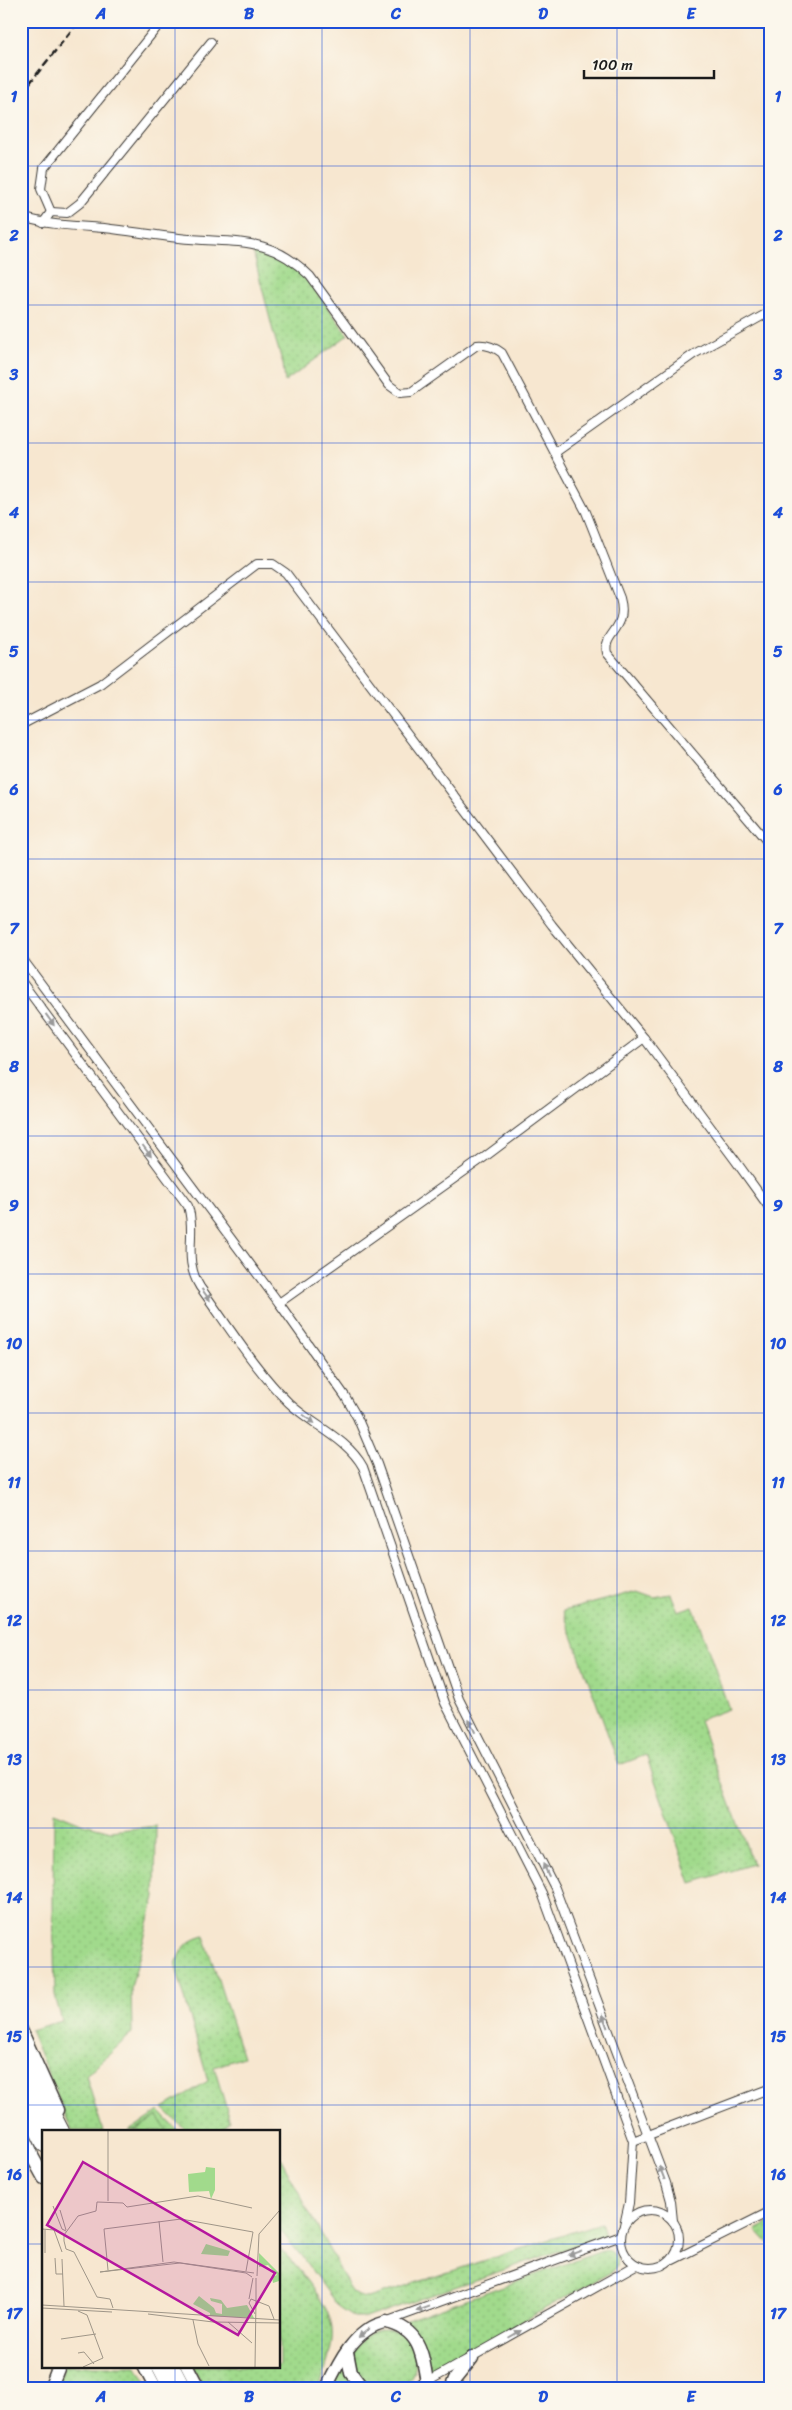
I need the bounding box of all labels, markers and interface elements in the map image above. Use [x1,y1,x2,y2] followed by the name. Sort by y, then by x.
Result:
[95,0,106,28] text: A
[244,0,255,28] text: B
[390,0,402,28] text: C
[538,0,548,28] text: D
[687,0,697,28] text: E
[584,48,714,80] scale bar
[592,52,633,78] text: 100 m
[11,82,18,111] text: 1
[775,82,782,111] text: 1
[8,221,19,250] text: 2
[772,221,783,250] text: 2
[9,360,19,389] text: 3
[773,360,783,389] text: 3
[8,498,19,527] text: 4
[772,498,783,527] text: 4
[9,637,19,666] text: 5
[773,637,783,666] text: 5
[8,775,19,804] text: 6
[772,775,783,804] text: 6
[9,914,20,943] text: 7
[773,914,784,943] text: 7
[45,1013,55,1027] one-way arrow
[8,1052,19,1081] text: 8
[772,1052,783,1081] text: 8
[142,1144,152,1158] one-way arrow
[9,1191,19,1220] text: 9
[773,1191,783,1220] text: 9
[201,1288,211,1302] one-way arrow
[6,1329,22,1358] text: 10
[770,1329,786,1358] text: 10
[302,1414,316,1424] one-way arrow
[7,1468,21,1497] text: 11
[771,1468,785,1497] text: 11
[6,1606,23,1635] text: 12
[770,1606,787,1635] text: 12
[467,1718,476,1733] one-way arrow
[6,1745,22,1774] text: 13
[770,1745,786,1774] text: 13
[542,1863,550,1877] one-way arrow
[6,1883,22,1912] text: 14
[770,1883,786,1912] text: 14
[600,2014,608,2029] one-way arrow
[6,2022,23,2051] text: 15
[770,2022,787,2051] text: 15
[42,2130,280,2368] inset map
[6,2160,22,2189] text: 16
[770,2160,786,2189] text: 16
[658,2166,665,2181] one-way arrow
[567,2249,582,2257] one-way arrow
[6,2299,24,2328] text: 17
[770,2299,788,2328] text: 17
[415,2305,430,2313] one-way arrow
[358,2328,371,2339] one-way arrow
[508,2329,521,2338] one-way arrow
[95,2382,106,2410] text: A
[244,2382,255,2410] text: B
[390,2382,402,2410] text: C
[538,2382,548,2410] text: D
[687,2382,697,2410] text: E

